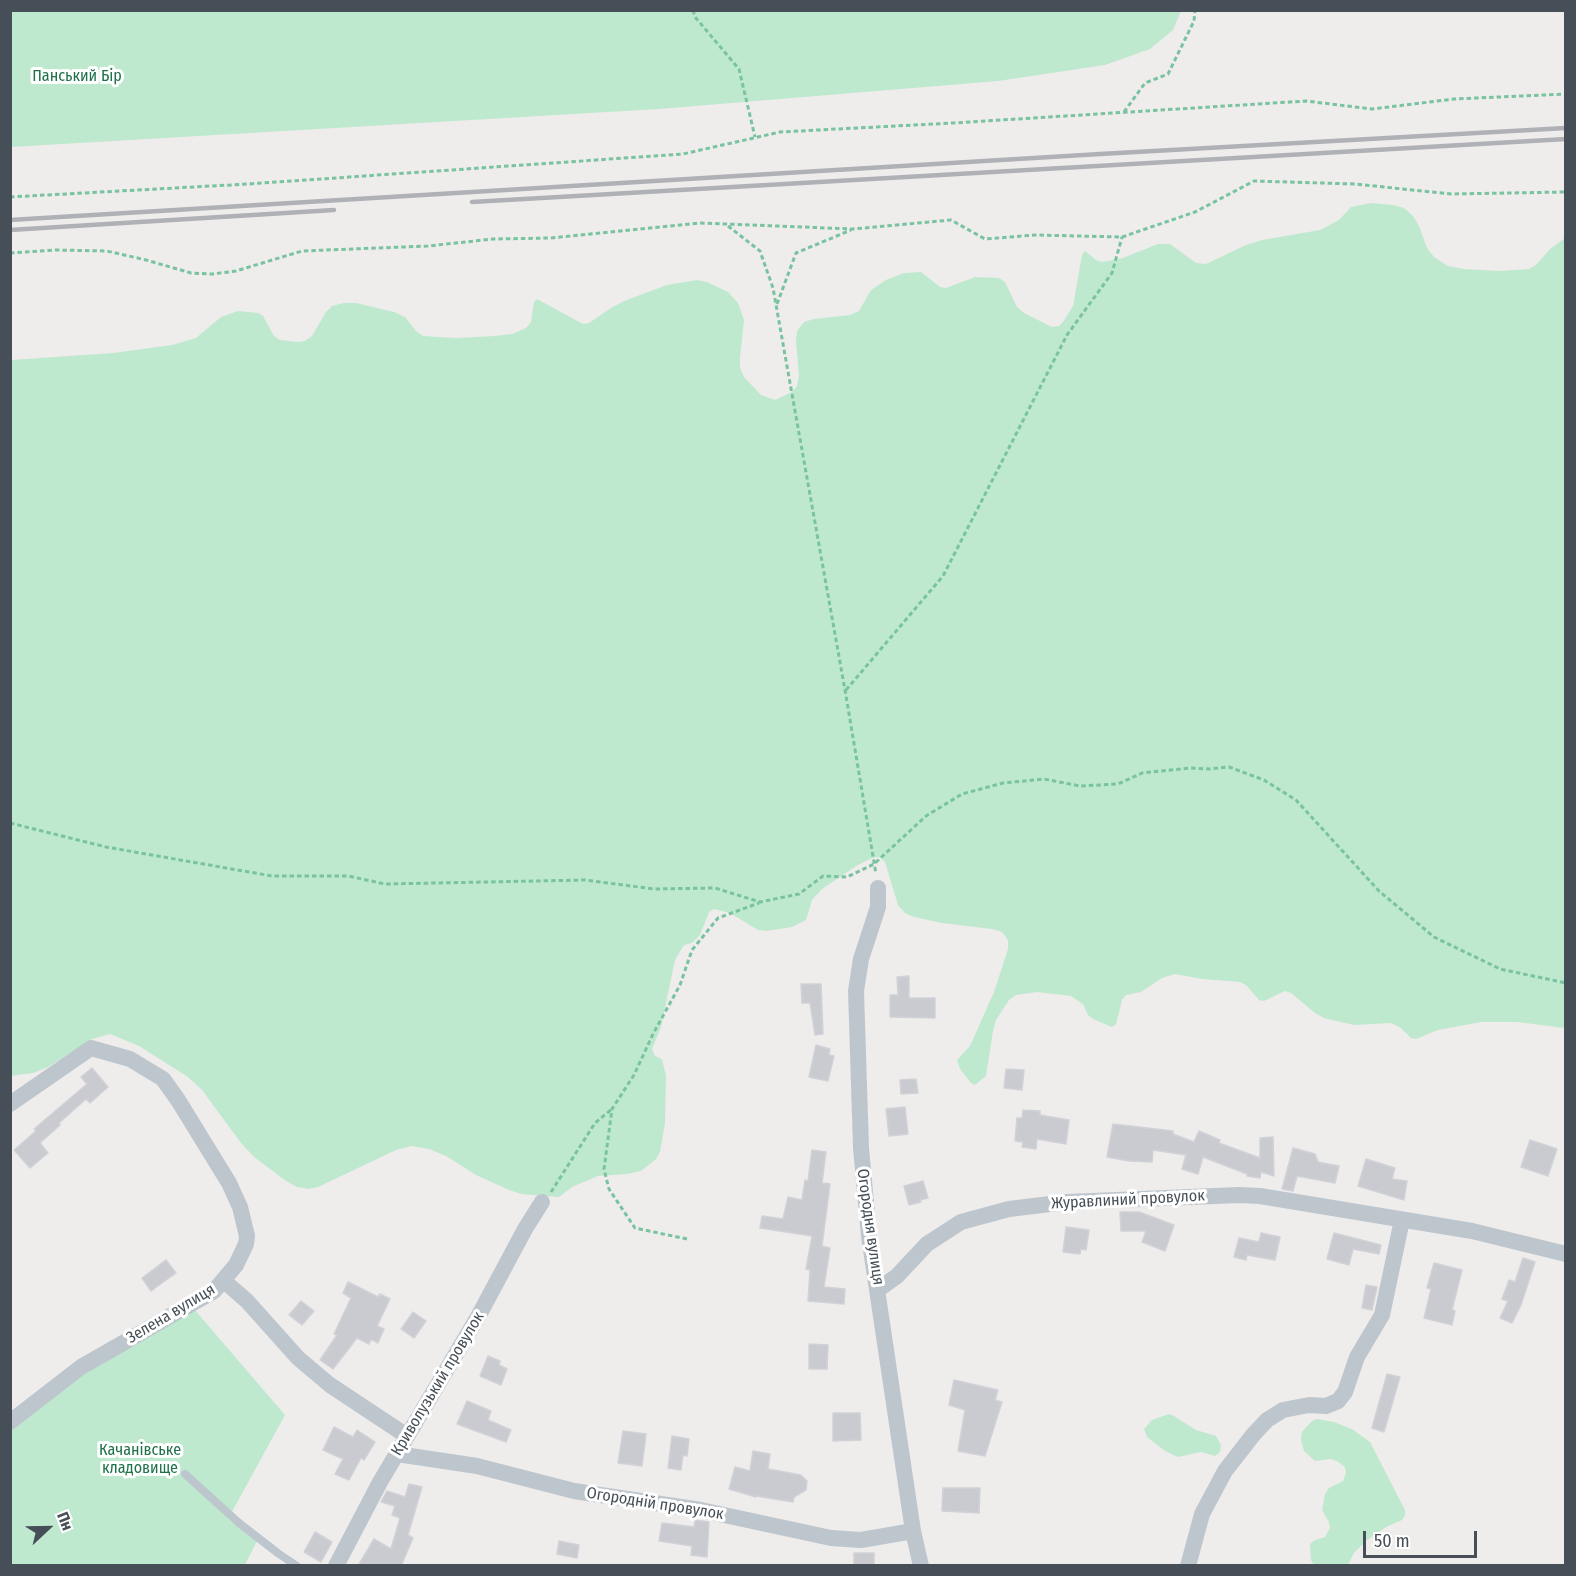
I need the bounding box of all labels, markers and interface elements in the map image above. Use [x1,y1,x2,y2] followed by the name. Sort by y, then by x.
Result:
[32,67,122,87] park label: Панський Бір
[852,1168,888,1286] street label: Огородня вулиця
[1051,1186,1205,1214] street label: Журавлиний провулок
[123,1280,219,1348] street label: Зелена вулиця
[387,1309,489,1459] street label: Криволузький провулок
[99,1441,181,1479] park label: Качанівське кладовище
[585,1484,725,1524] street label: Огородній провулок
[18,1498,78,1558] north arrow
[53,1509,77,1533] text: Пн
[1366,1519,1480,1557] scale bar
[1374,1530,1410,1552] text: 50 m

